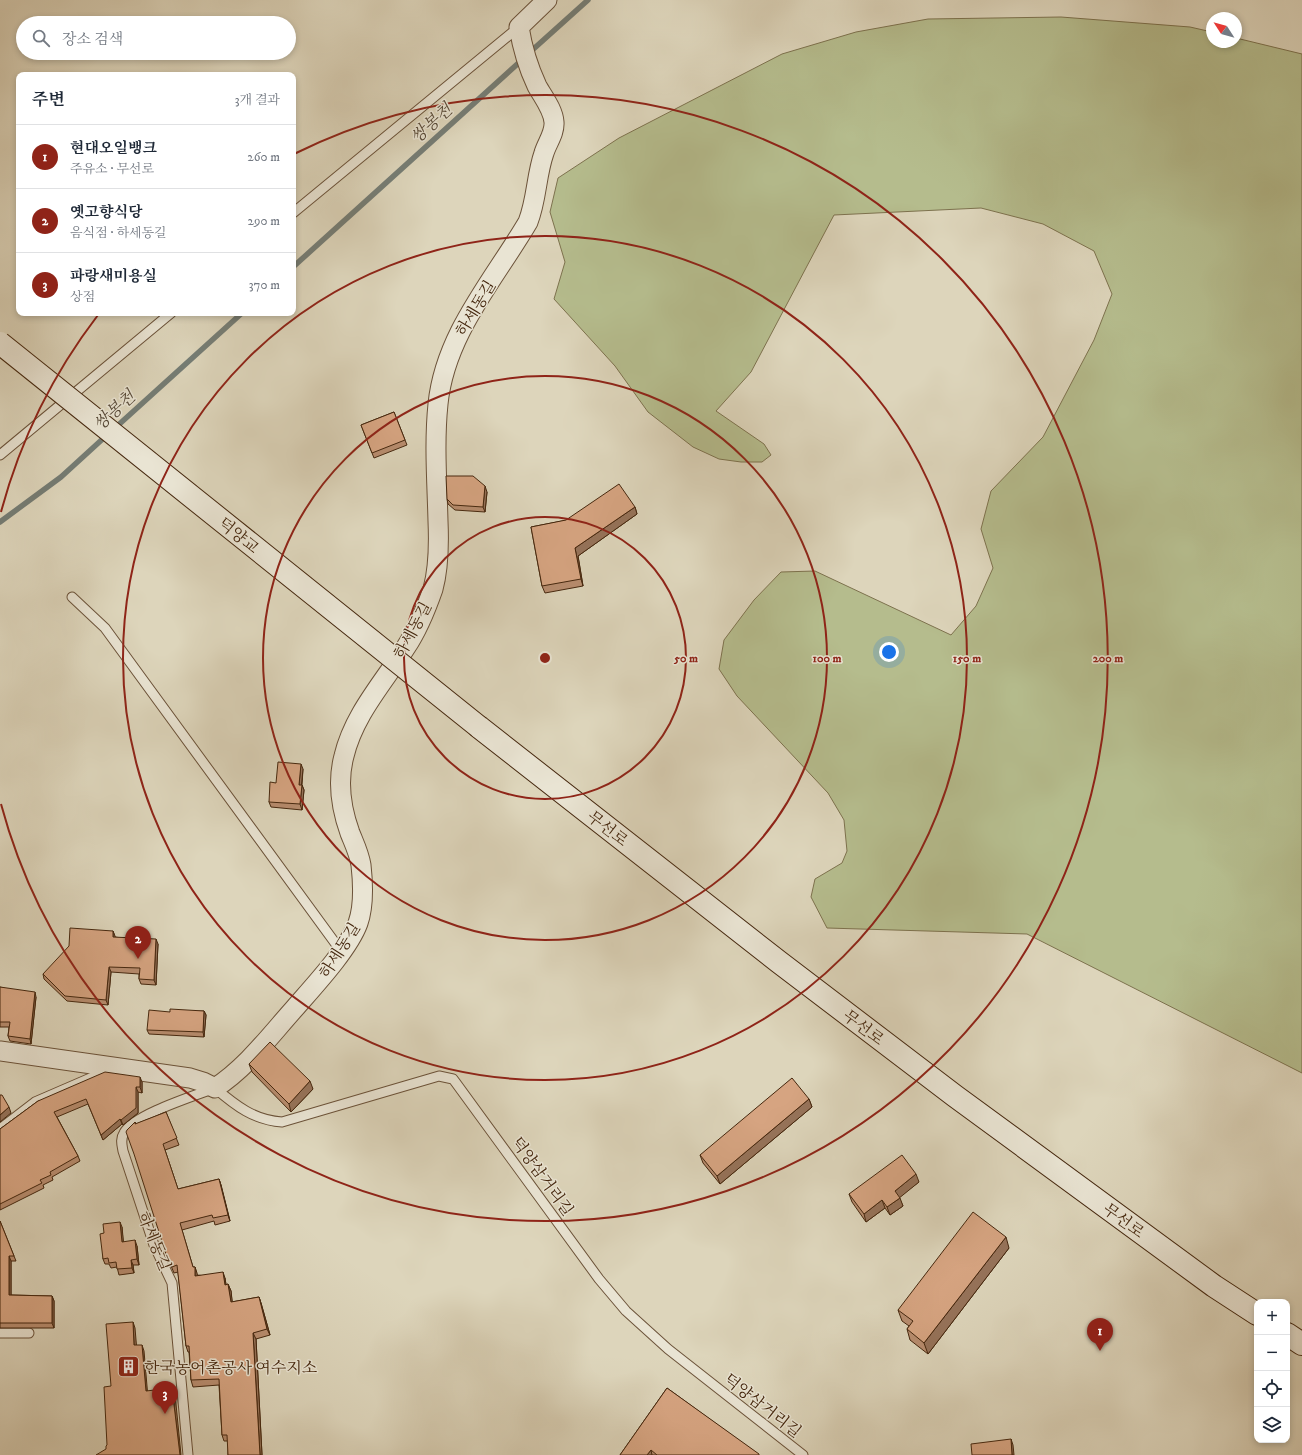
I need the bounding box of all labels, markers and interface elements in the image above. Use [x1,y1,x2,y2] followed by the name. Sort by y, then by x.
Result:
[1206,12,1242,48] north arrow
[16,16,296,60] search box
[30,27,52,49] icon: search
[62,30,123,49] text: 장소 검색
[32,89,65,111] text: 주변
[235,92,280,108] text: 3개 결과
[406,98,459,148] water label: 쌍봉천
[70,139,157,158] text: 현대오일뱅크
[43,149,47,165] text: 1
[247,149,280,165] text: 260 m
[70,161,154,177] text: 주유소 · 무선로
[70,203,142,222] text: 옛고향식당
[42,213,48,229] text: 2
[248,213,280,229] text: 290 m
[70,225,167,241] text: 음식점 · 하세동길
[70,267,157,286] text: 파랑새미용실
[43,277,47,293] text: 3
[249,277,280,293] text: 370 m
[451,277,500,340] street label: 하세동길
[70,289,95,305] text: 상점
[89,385,142,435] water label: 쌍봉천
[214,513,263,558] street label: 덕양교
[390,598,436,662] street label: 하세동길
[879,642,899,662] your location
[538,651,552,665] centre of rings
[673,651,698,666] text: 50 m
[813,651,841,666] text: 100 m
[953,651,981,666] text: 150 m
[1093,651,1123,666] text: 200 m
[583,807,632,851] street label: 무선로
[315,919,365,982] street label: 하세동길
[125,926,151,959] pin: 2
[839,1006,888,1050] street label: 무선로
[507,1133,578,1220] street label: 덕양삼거리길
[1099,1199,1148,1243] street label: 무선로
[133,1209,175,1274] street label: 하세동길
[1254,1299,1290,1443] map controls
[1254,1299,1290,1335] button: +
[1087,1318,1113,1351] pin: 1
[1254,1335,1290,1371] button: −
[115,1354,141,1380] building icon: 한국농어촌공사 여수지소
[144,1358,317,1378] place label: 한국농어촌공사 여수지소
[720,1369,805,1442] street label: 덕양삼거리길
[1254,1371,1290,1407] button: locate
[152,1381,178,1414] pin: 3
[1254,1407,1290,1443] button: layers

